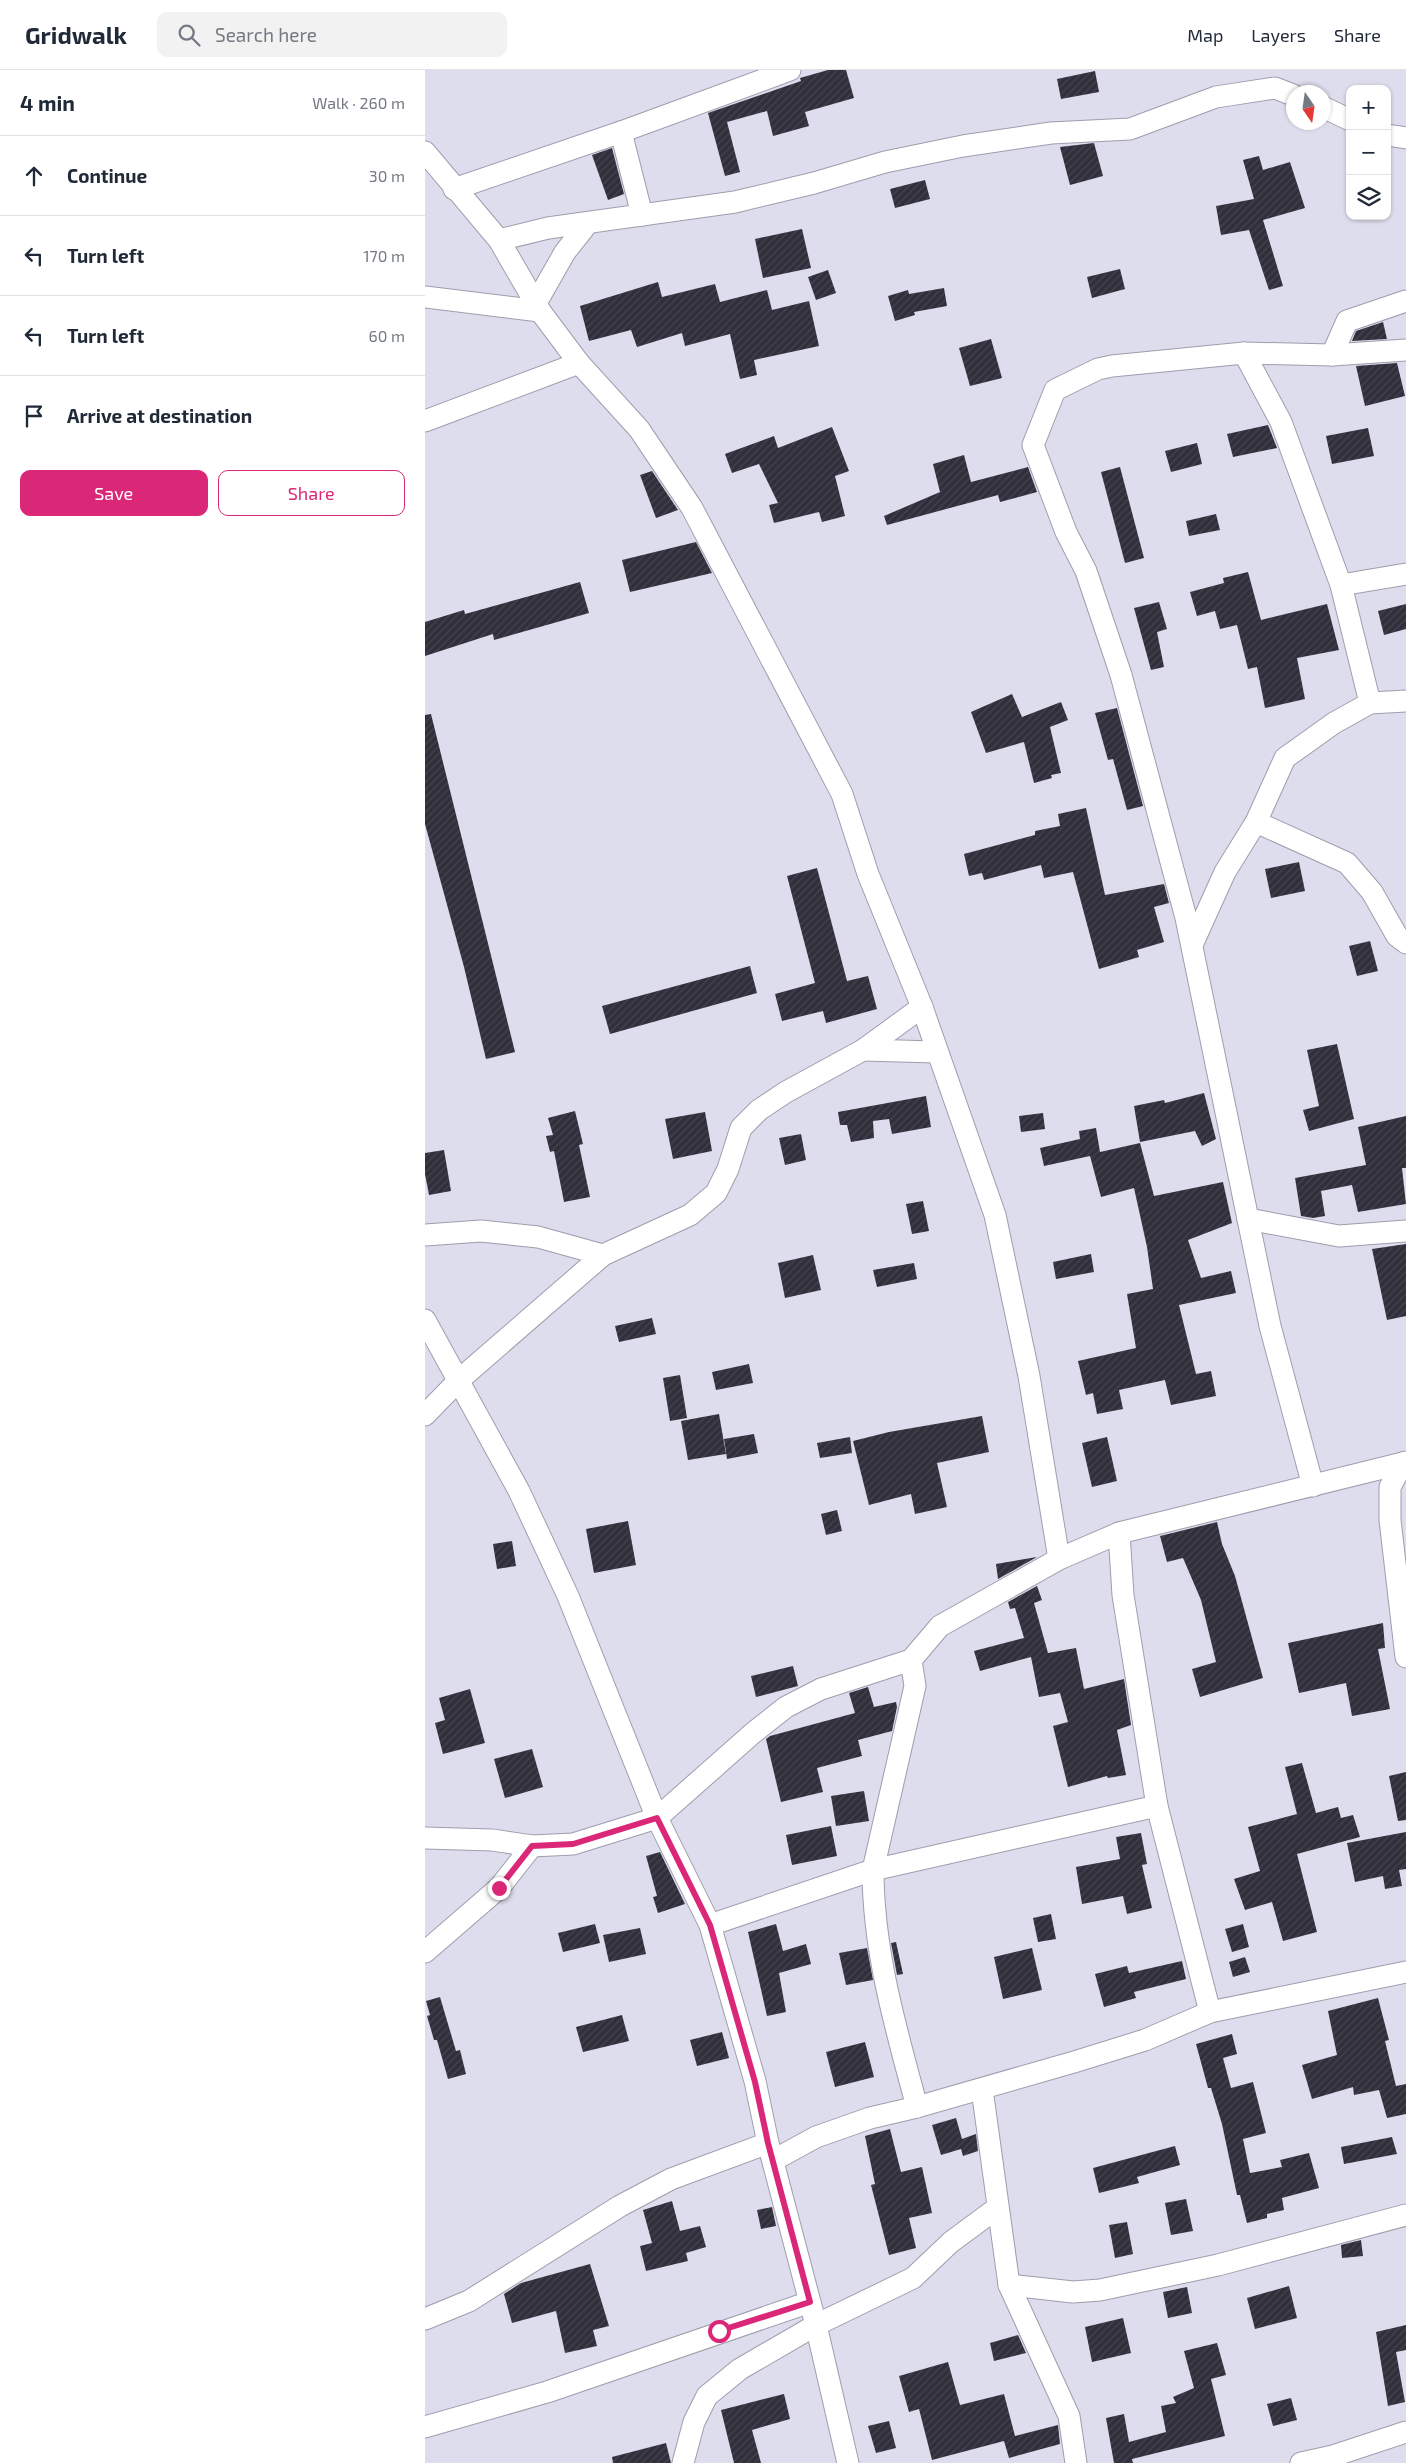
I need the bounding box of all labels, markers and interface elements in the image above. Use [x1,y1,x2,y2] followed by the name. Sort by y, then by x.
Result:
[157,12,507,57] search box
[25,20,127,49] text: Gridwalk
[175,21,203,49] icon: search
[215,23,317,46] text: Search here
[1187,24,1223,46] text: Map
[1251,24,1306,46] text: Layers
[1334,24,1381,46] text: Share
[1286,85,1331,130] north arrow
[1346,85,1391,220] map controls
[1346,85,1391,130] button: +
[20,90,75,115] text: 4 min
[312,93,405,112] text: Walk · 260 m
[1346,130,1391,175] button: −
[20,162,48,190] icon: ahead
[67,164,147,187] text: Continue
[369,166,405,185] text: 30 m
[1346,175,1391,220] button: layers
[20,242,48,270] icon: left
[67,244,144,267] text: Turn left
[363,246,405,265] text: 170 m
[20,322,48,350] icon: left
[67,324,144,347] text: Turn left
[369,326,405,345] text: 60 m
[20,402,48,430] icon: arrive
[67,404,252,427] text: Arrive at destination
[20,470,208,516] button: Save
[218,470,405,516] button: Share
[488,1877,511,1900] route end
[708,2320,731,2343] route start

